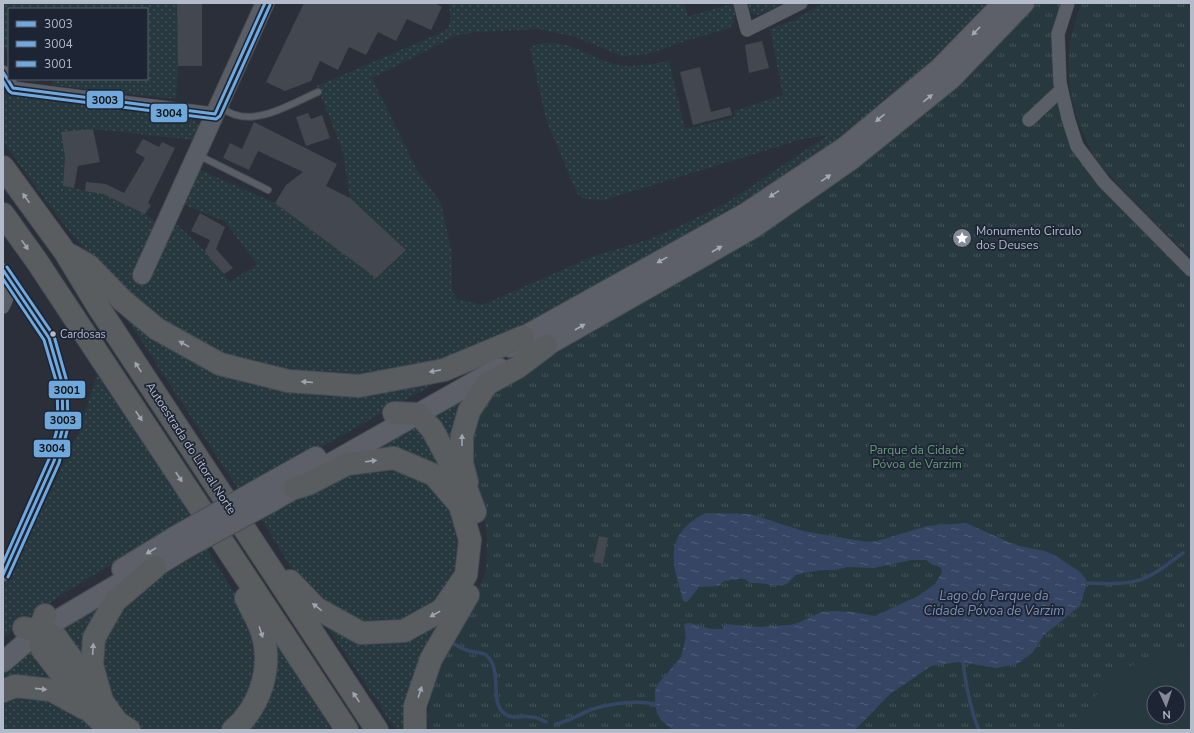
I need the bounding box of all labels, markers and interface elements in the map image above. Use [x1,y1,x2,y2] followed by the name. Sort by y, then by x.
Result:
[8,8,148,80] legend
[44,16,73,32] text: 3003
[971,26,981,36] one-way arrow
[44,36,73,52] text: 3004
[44,56,73,72] text: 3001
[86,90,124,109] line badge: 3003
[92,93,118,108] text: 3003
[923,93,933,102] one-way arrow
[150,103,188,123] line badge: 3004
[156,106,183,121] text: 3004
[874,114,885,123] one-way arrow
[820,174,831,182] one-way arrow
[769,190,780,198] one-way arrow
[22,193,30,203] one-way arrow
[976,223,1082,253] place label: Monumento Circulo dos Deuses
[951,227,973,249] place icon: Monumento Circulo dos Deuses
[21,240,29,251] one-way arrow
[711,246,723,252] one-way arrow
[656,256,668,263] one-way arrow
[574,324,586,331] one-way arrow
[60,327,106,342] place label: Cardosas
[48,329,58,339] marker: Cardosas
[178,341,190,348] one-way arrow
[134,362,142,372] one-way arrow
[429,369,441,375] one-way arrow
[142,379,240,517] street label: Autoestrada do Litoral Norte
[301,379,313,386] one-way arrow
[48,380,86,399] line badge: 3001
[54,383,80,398] text: 3001
[44,411,82,430] line badge: 3003
[135,411,143,422] one-way arrow
[50,413,76,428] text: 3003
[459,434,465,447] one-way arrow
[33,439,71,458] line badge: 3004
[39,441,66,456] text: 3004
[869,442,965,472] park label: Parque da Cidade Póvoa de Varzim
[365,458,377,464] one-way arrow
[175,472,183,482] one-way arrow
[146,547,156,555] one-way arrow
[924,587,1064,620] water label: Lago do Parque da Cidade Póvoa de Varzim
[312,603,323,611] one-way arrow
[430,611,441,617] one-way arrow
[258,627,264,639] one-way arrow
[90,643,97,655] one-way arrow
[417,685,423,697] one-way arrow
[1146,685,1186,725] north arrow
[35,686,47,692] one-way arrow
[352,692,360,703] one-way arrow
[1162,707,1171,722] text: N

